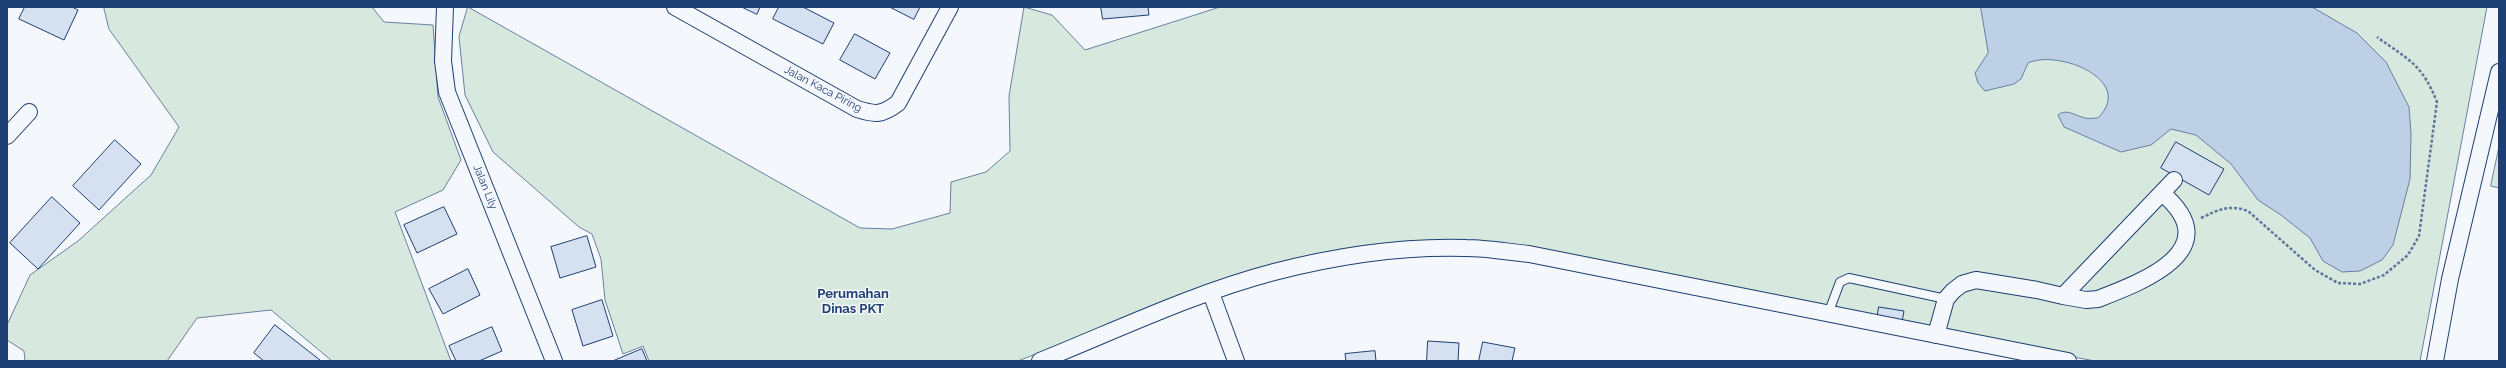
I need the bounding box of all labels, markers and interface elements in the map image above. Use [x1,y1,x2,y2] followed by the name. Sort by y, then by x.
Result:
[782,63,864,115] street label: Jalan Kaca Piring
[470,163,500,211] street label: Jalan Lily
[817,286,889,317] district label: Perumahan Dinas PKT

